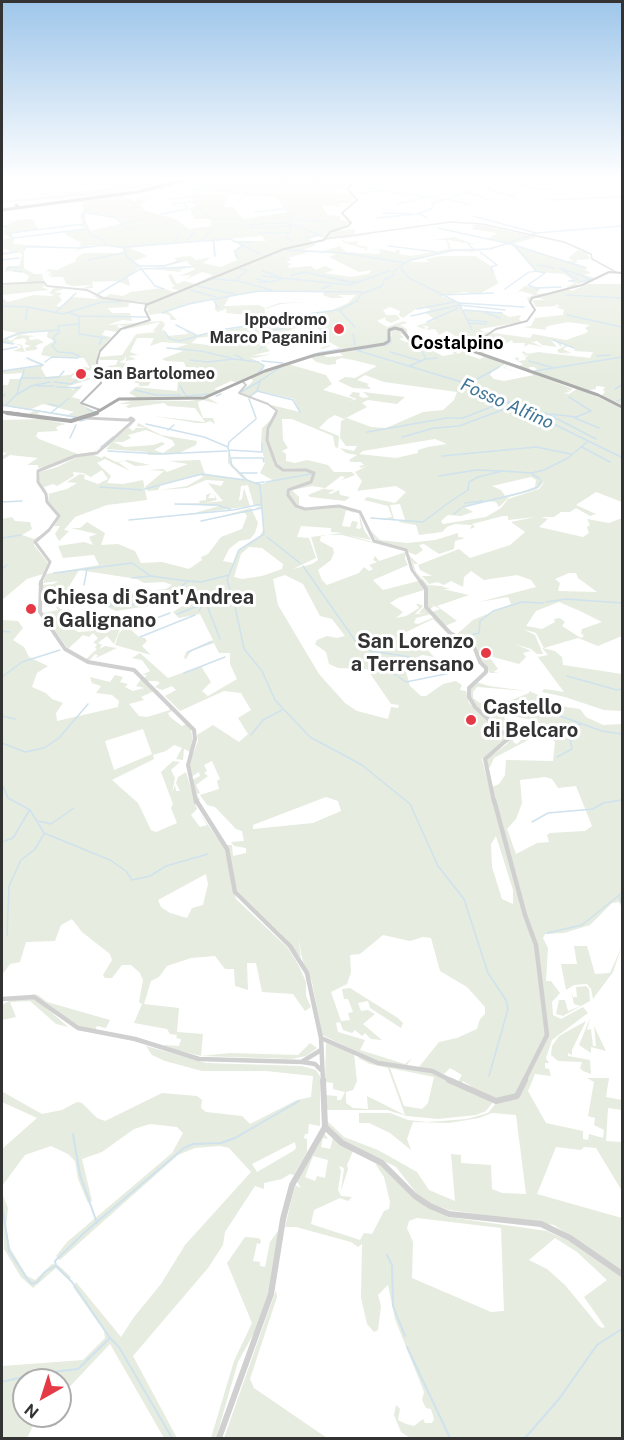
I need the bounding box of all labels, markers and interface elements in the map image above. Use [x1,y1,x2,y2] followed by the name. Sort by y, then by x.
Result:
[209,310,327,348] place label: Ippodromo Marco Paganini
[332,322,346,336] marker: Ippodromo Marco Paganini
[410,332,504,354] district label: Costalpino
[93,364,215,384] place label: San Bartolomeo
[74,367,88,381] marker: San Bartolomeo
[457,374,557,434] water label: Fosso Alfino
[43,586,254,633] place label: Chiesa di Sant'Andrea a Galignano
[24,602,38,616] marker: Chiesa di Sant'Andrea a Galignano
[351,630,474,677] place label: San Lorenzo a Terrensano
[479,646,493,660] marker: San Lorenzo a Terrensano
[483,696,578,743] place label: Castello di Belcaro
[464,713,478,727] marker: Castello di Belcaro
[12,1368,72,1428] north arrow
[21,1400,42,1422] text: N

